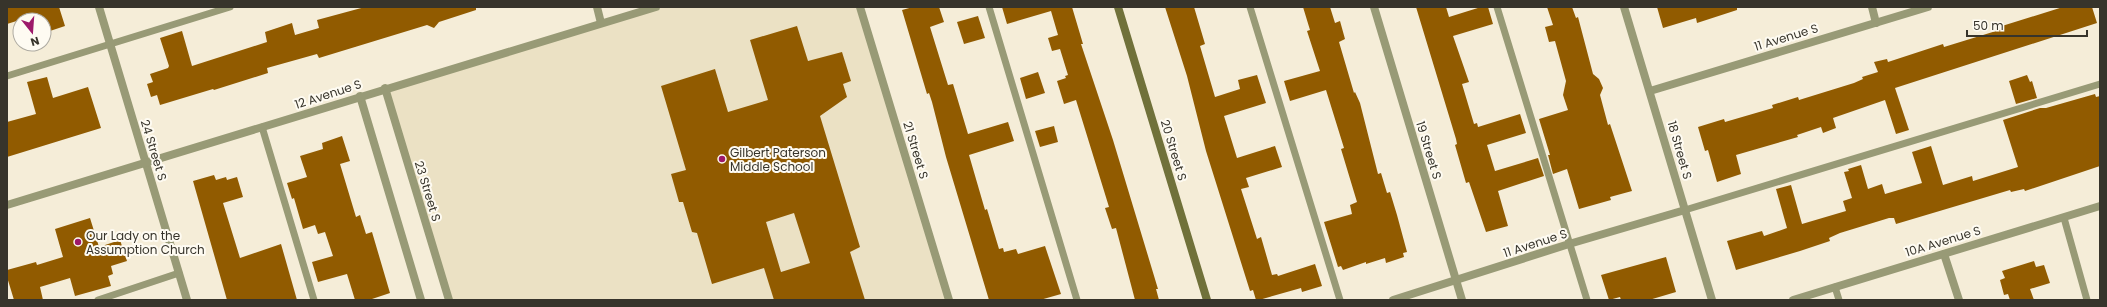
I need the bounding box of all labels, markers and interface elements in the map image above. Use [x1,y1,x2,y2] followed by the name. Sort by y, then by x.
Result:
[12,12,52,52] north arrow
[1967,12,2087,38] scale bar
[1973,17,2004,34] text: 50 m
[1752,19,1820,55] street label: 11 Avenue S
[29,33,41,50] text: N
[292,75,364,113] street label: 12 Avenue S
[137,117,171,183] street label: 24 Street S
[1157,117,1191,183] street label: 20 Street S
[899,119,933,181] street label: 21 Street S
[1412,119,1446,181] street label: 19 Street S
[1664,119,1696,181] street label: 18 Street S
[730,144,826,175] place label: Gilbert Paterson Middle School
[717,154,727,164] marker: Gilbert Paterson Middle School
[411,159,445,223] street label: 23 Street S
[1903,221,1983,261] street label: 10A Avenue S
[1501,225,1569,261] street label: 11 Avenue S
[86,227,205,258] place label: Our Lady on the Assumption Church
[73,237,83,247] marker: Our Lady on the Assumption Church

